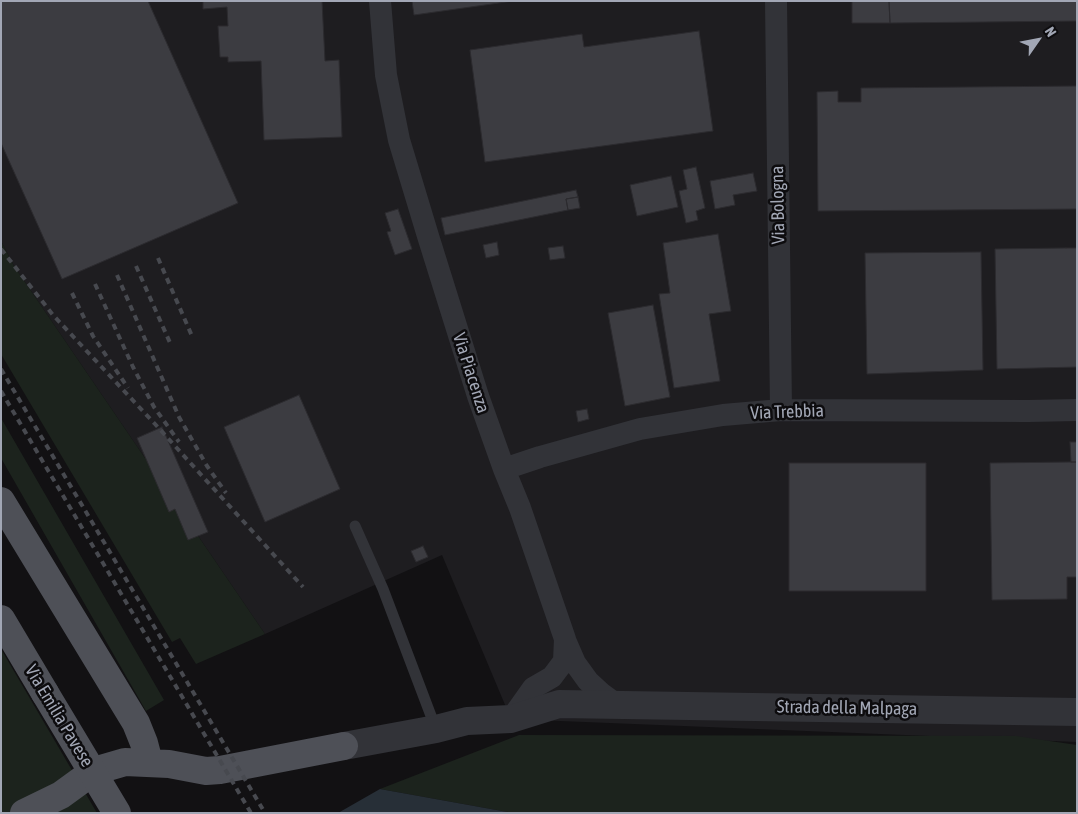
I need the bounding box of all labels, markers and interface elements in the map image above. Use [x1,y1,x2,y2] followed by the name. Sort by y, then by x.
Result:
[1013,15,1063,65] north arrow
[1042,24,1060,40] text: N
[767,165,789,245] street label: Via Bologna
[448,330,494,416] street label: Via Piacenza
[750,400,824,424] street label: Via Trebbia
[20,661,98,771] street label: Via Emilia Pavese
[777,696,917,720] street label: Strada della Malpaga

